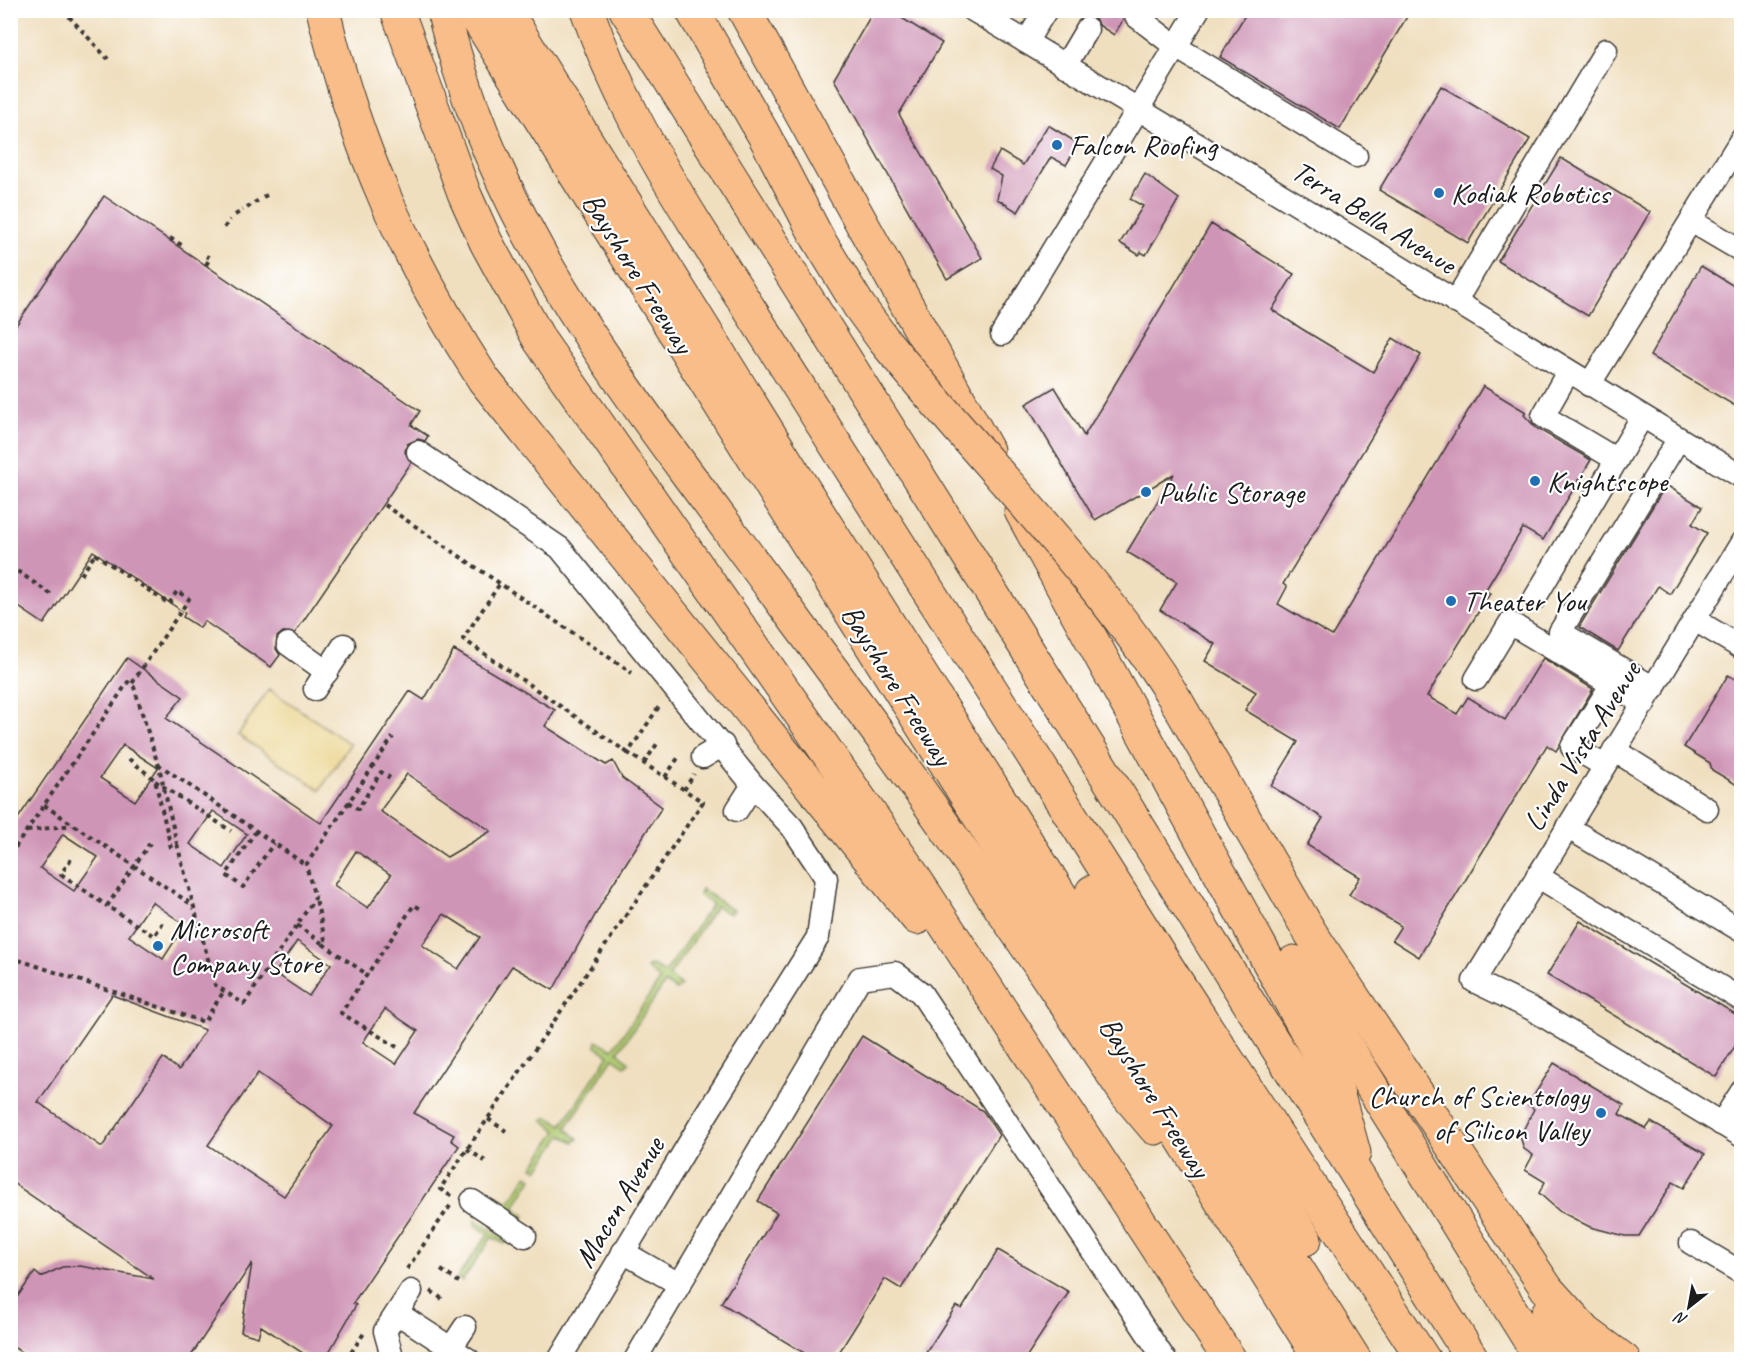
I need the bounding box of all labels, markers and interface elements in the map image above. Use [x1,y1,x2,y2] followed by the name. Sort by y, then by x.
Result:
[1069,126,1219,164] place label: Falcon Roofing
[1050,138,1064,152] marker: Falcon Roofing
[1285,152,1465,284] street label: Terra Bella Avenue
[1451,174,1612,212] place label: Kodiak Robotics
[574,186,704,363] street label: Bayshore Freeway
[1432,186,1446,200] marker: Kodiak Robotics
[1547,462,1669,500] place label: Knightscope
[1158,473,1306,511] place label: Public Storage
[1528,474,1542,488] marker: Knightscope
[1139,485,1153,499] marker: Public Storage
[1463,582,1588,620] place label: Theater You
[1444,594,1458,608] marker: Theater You
[833,598,963,775] street label: Bayshore Freeway
[1515,652,1650,838] street label: Linda Vista Avenue
[170,910,324,982] place label: Microsoft Company Store
[151,939,165,953] marker: Microsoft Company Store
[1091,1010,1221,1187] street label: Bayshore Freeway
[1368,1077,1592,1149] place label: Church of Scientology of Silicon Valley
[1594,1106,1608,1120] marker: Church of Scientology of Silicon Valley
[565,1128,674,1274] street label: Macon Avenue
[1659,1277,1719,1337] north arrow
[1670,1306,1691,1330] text: N

